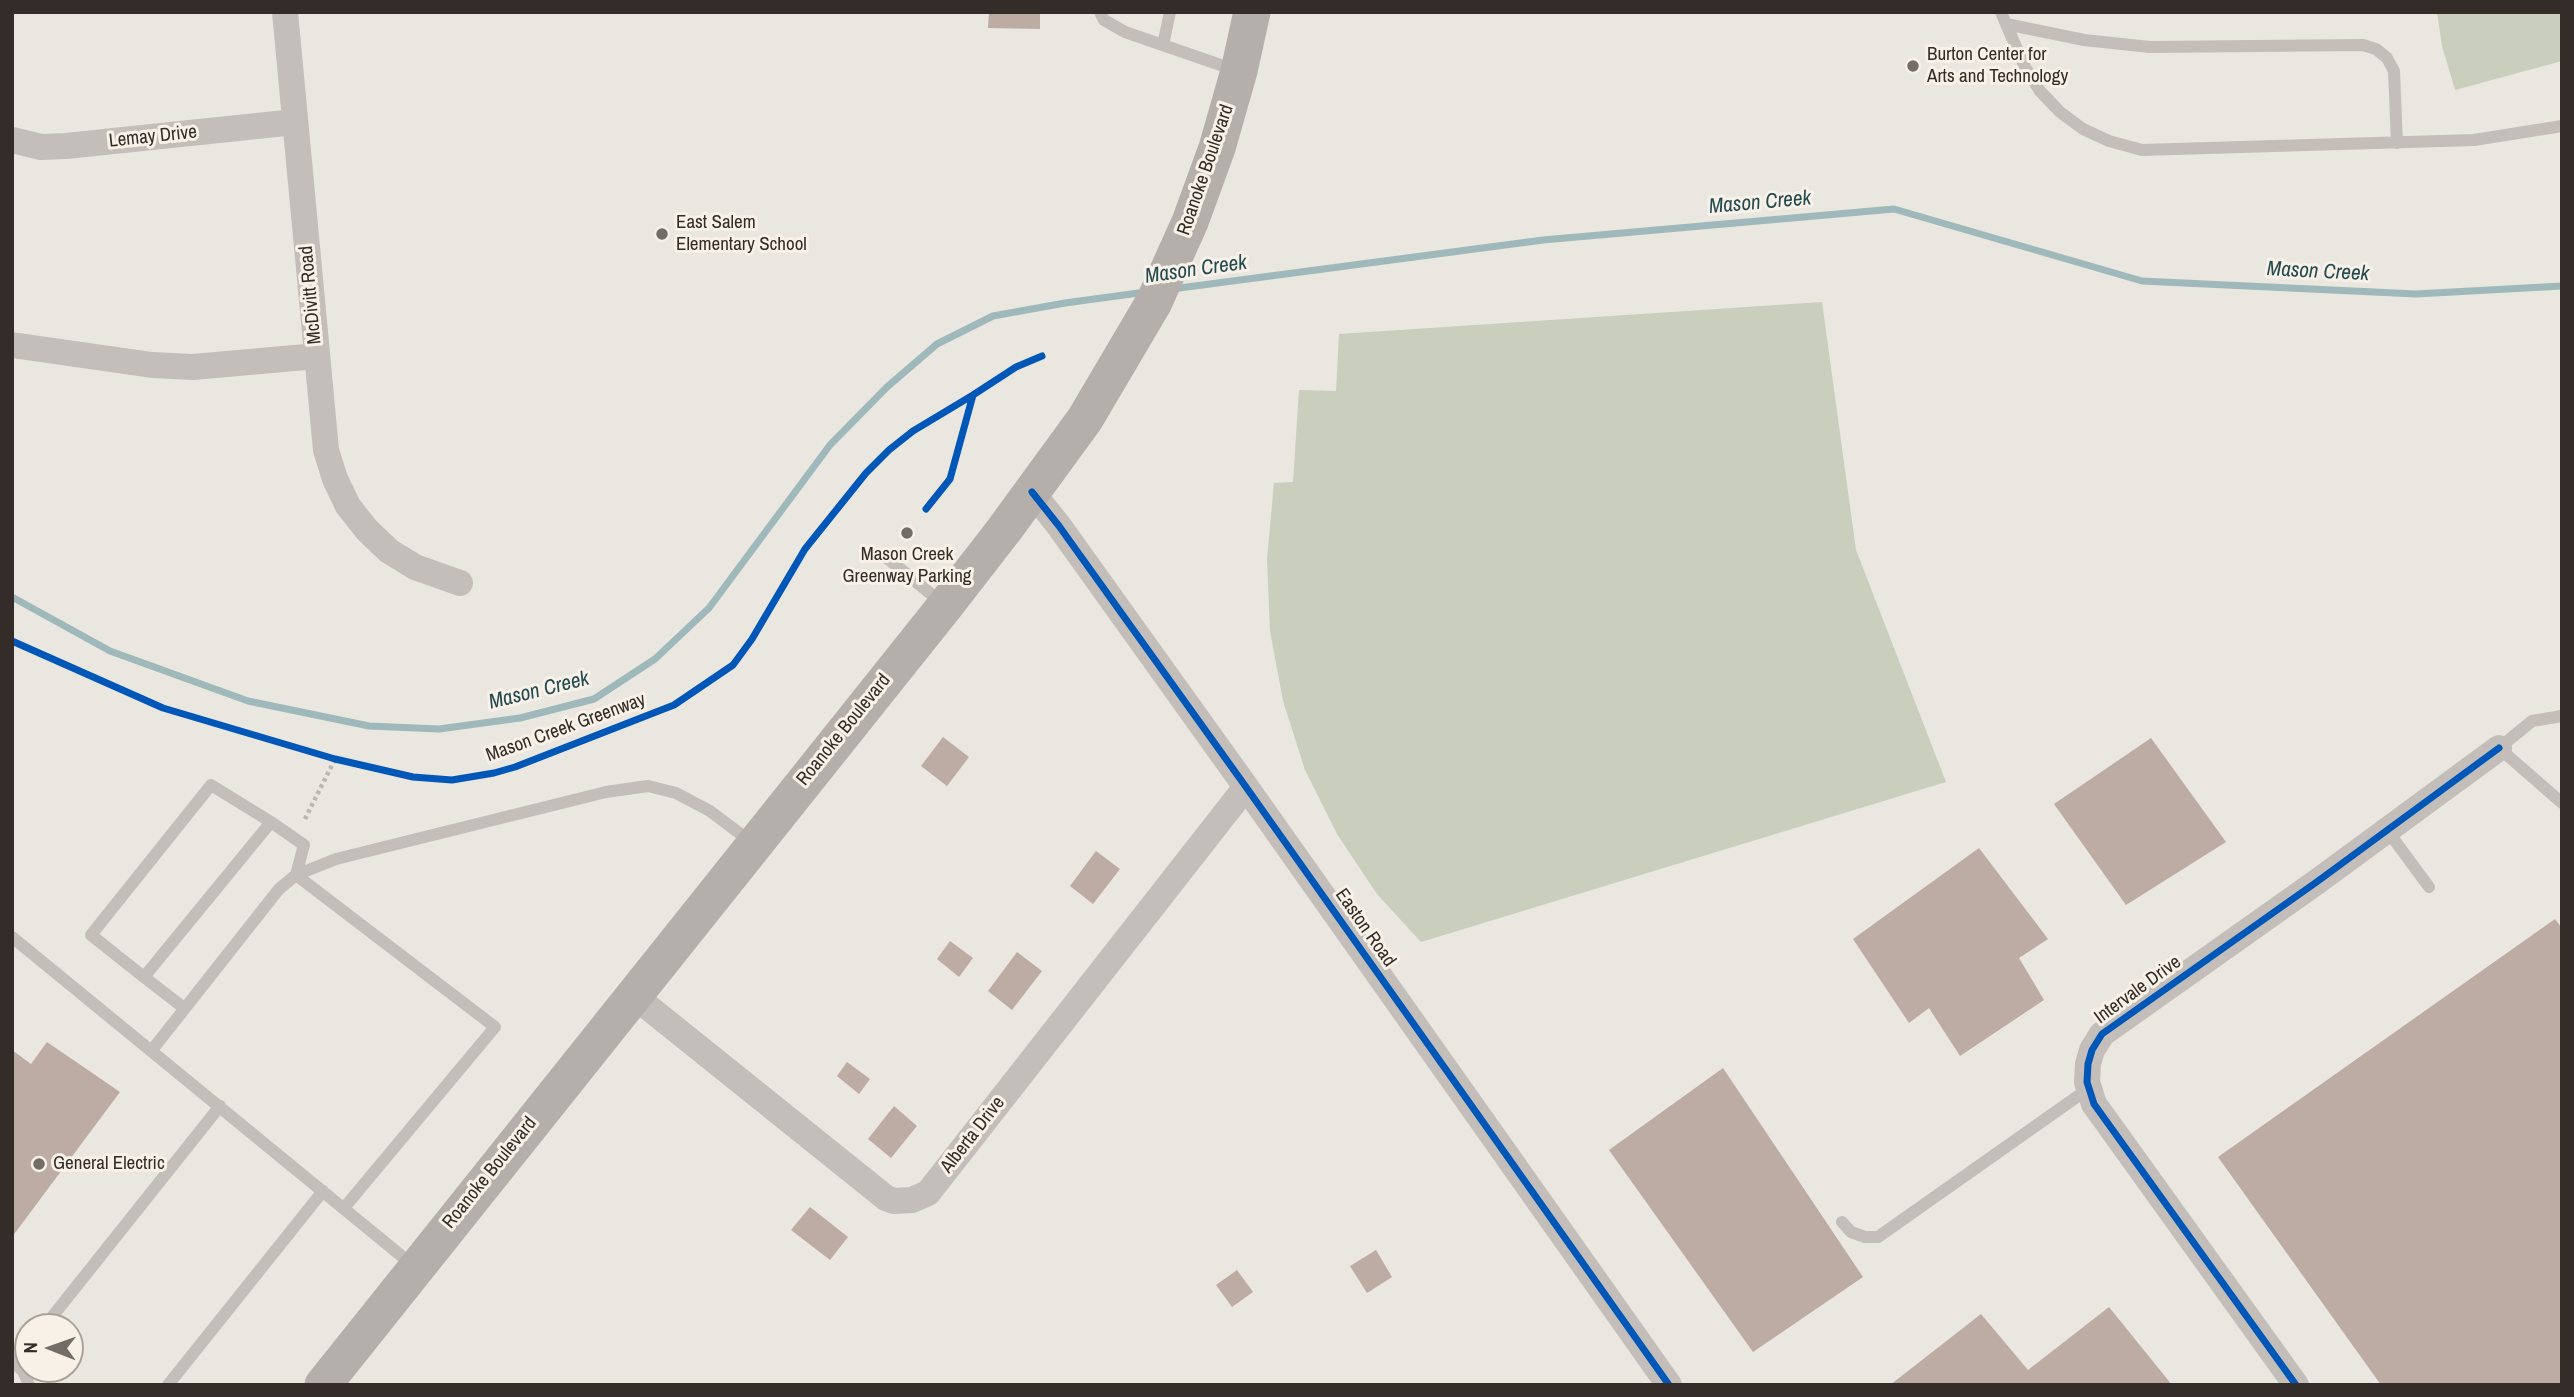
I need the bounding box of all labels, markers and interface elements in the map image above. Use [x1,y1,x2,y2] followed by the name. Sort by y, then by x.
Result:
[1927,44,2068,88] place label: Burton Center for Arts and Technology
[1905,58,1921,74] marker: Burton Center for Arts and Technology
[1173,102,1239,238] street label: Roanoke Boulevard
[108,121,198,153] street label: Lemay Drive
[1708,186,1812,220] water label: Mason Creek
[676,212,807,256] place label: East Salem Elementary School
[654,226,670,242] marker: East Salem Elementary School
[295,245,327,345] street label: McDivitt Road
[1144,250,1248,290] water label: Mason Creek
[2266,257,2370,287] water label: Mason Creek
[899,525,915,541] marker: Mason Creek Greenway Parking
[842,544,972,588] place label: Mason Creek Greenway Parking
[486,666,592,716] water label: Mason Creek
[792,670,896,790] street label: Roanoke Boulevard
[483,689,649,767] street label: Mason Creek Greenway
[1330,885,1400,971] street label: Easton Road
[2090,951,2186,1029] street label: Intervale Drive
[936,1092,1010,1178] street label: Alberta Drive
[438,1113,542,1233] street label: Roanoke Boulevard
[53,1153,165,1175] place label: General Electric
[31,1156,47,1172] marker: General Electric
[14,1313,84,1383] north arrow
[17,1342,43,1354] text: N

